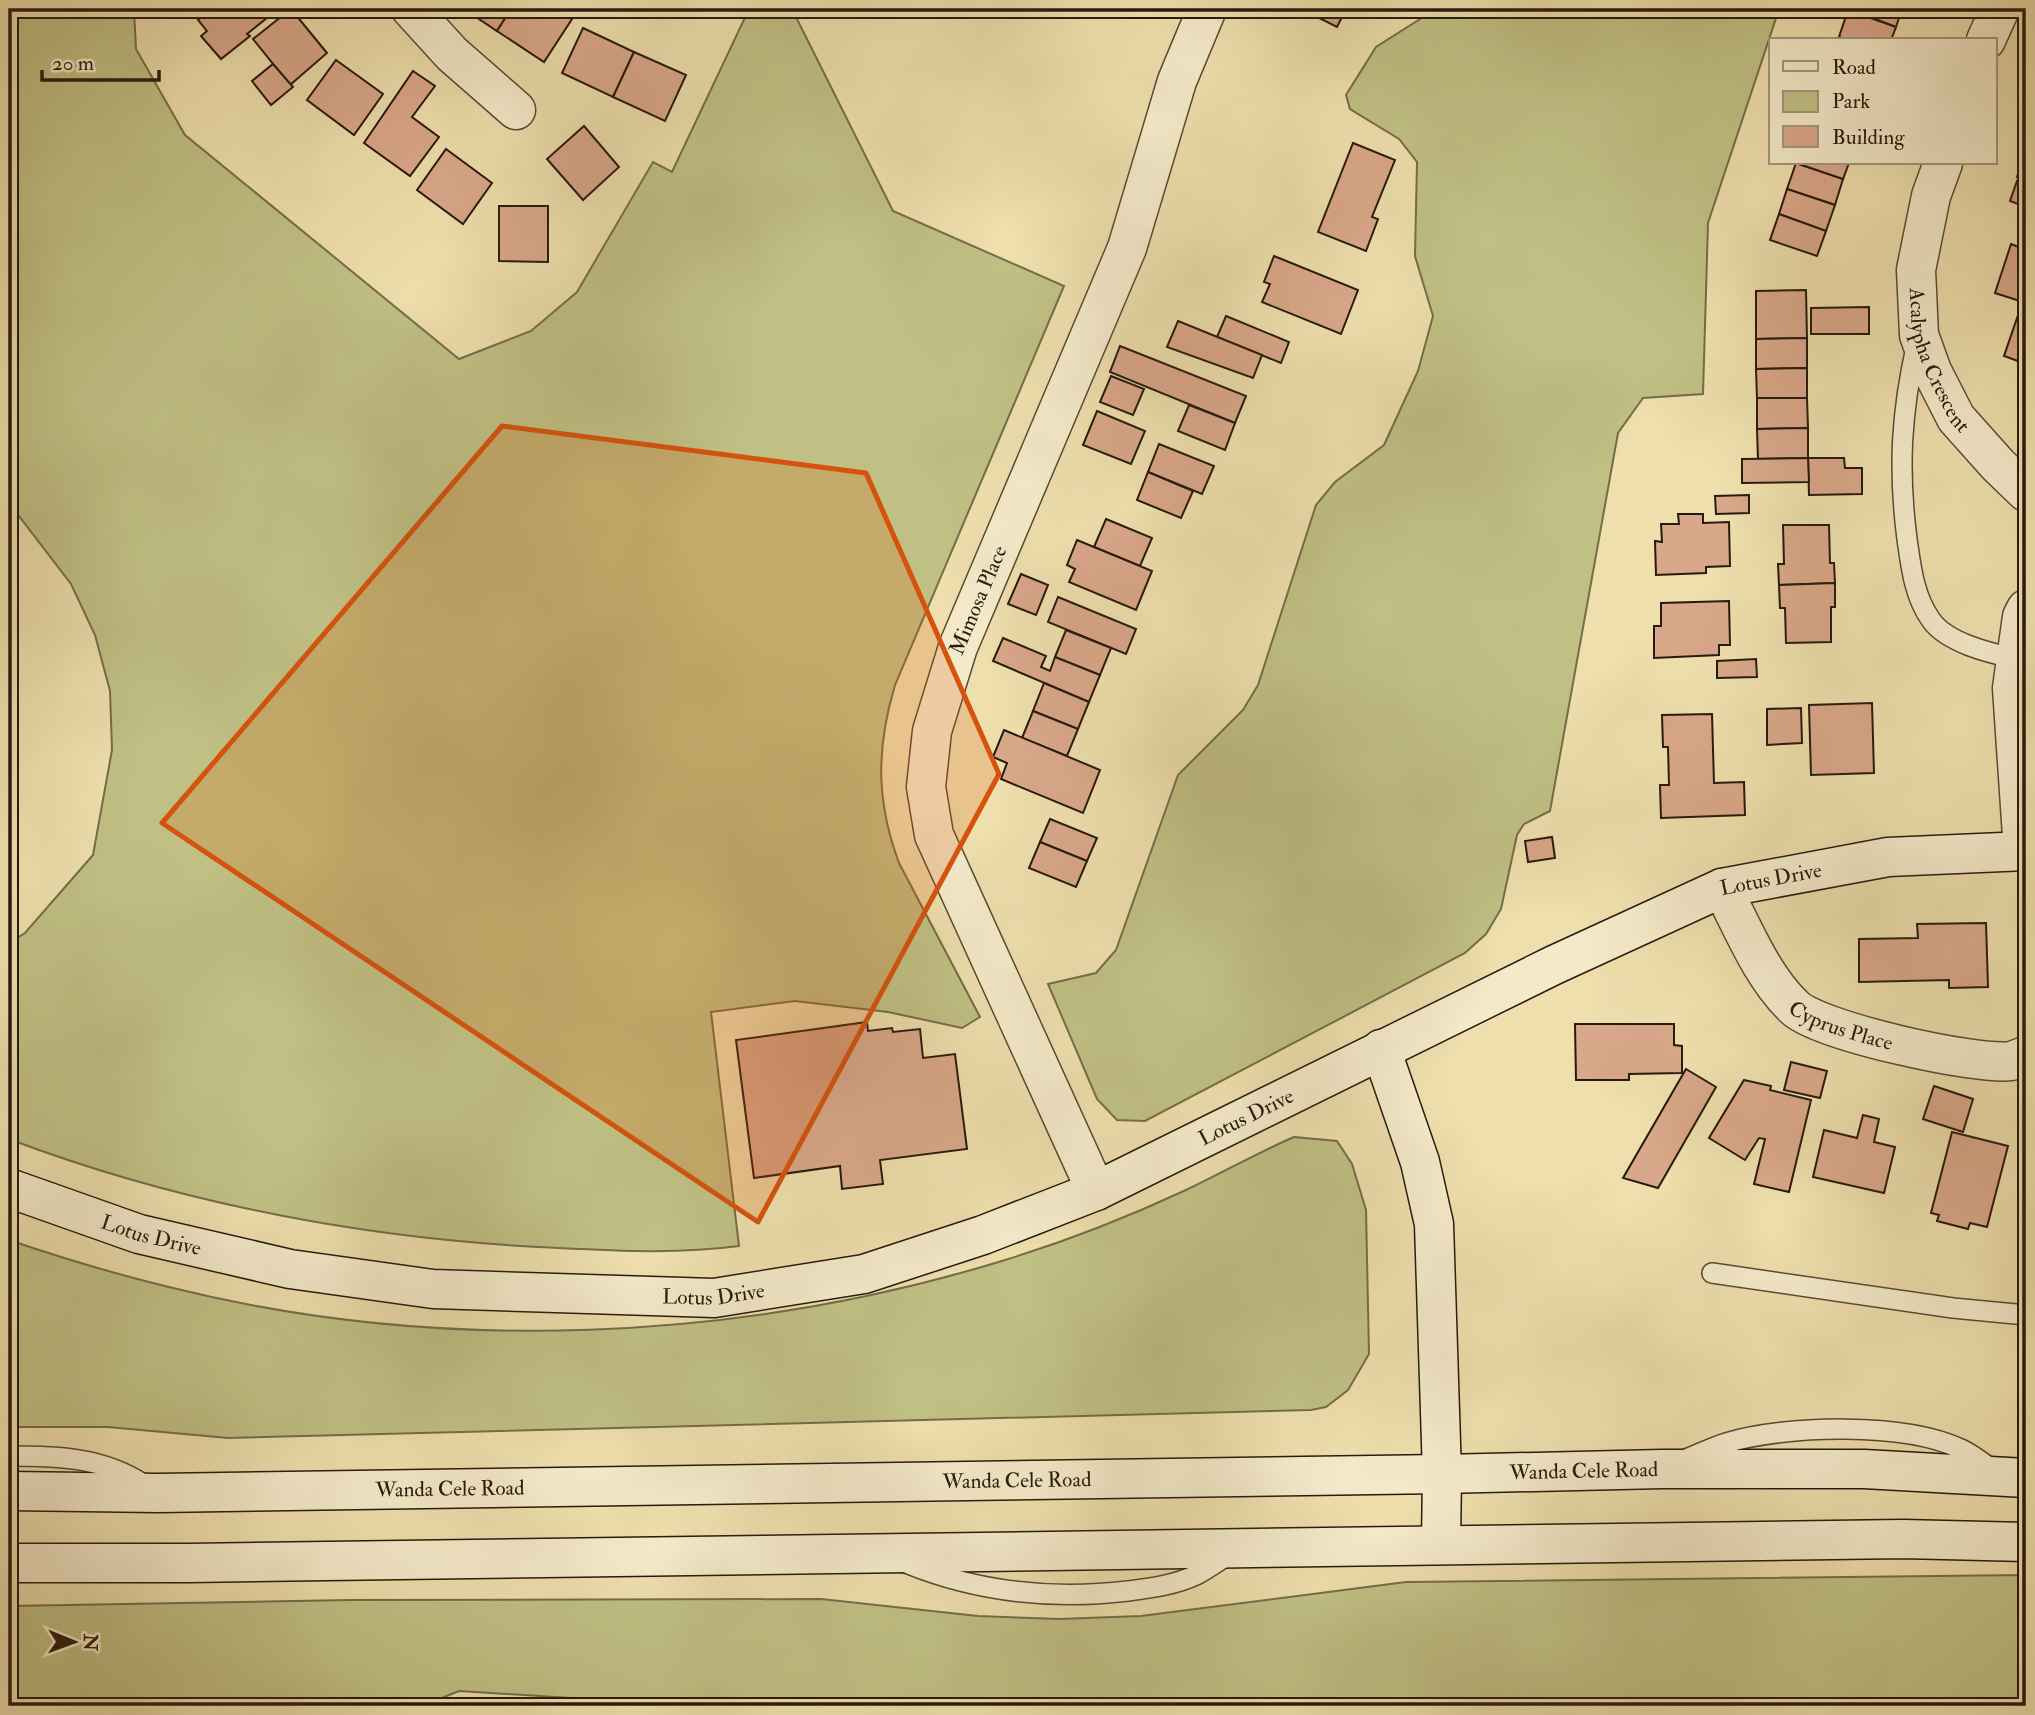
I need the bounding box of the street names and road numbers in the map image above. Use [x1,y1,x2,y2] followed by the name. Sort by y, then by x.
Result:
[1903,286,1976,439] street label: Acalypha Crescent
[943,541,1013,659] street label: Mimosa Place
[1718,857,1824,902] street label: Lotus Drive
[1783,995,1896,1057] street label: Cyprus Place
[1194,1083,1298,1152] street label: Lotus Drive
[97,1209,204,1262] street label: Lotus Drive
[662,1277,767,1312] street label: Lotus Drive
[1508,1456,1659,1486] street label: Wanda Cele Road
[941,1466,1092,1495] street label: Wanda Cele Road
[374,1475,525,1504] street label: Wanda Cele Road

